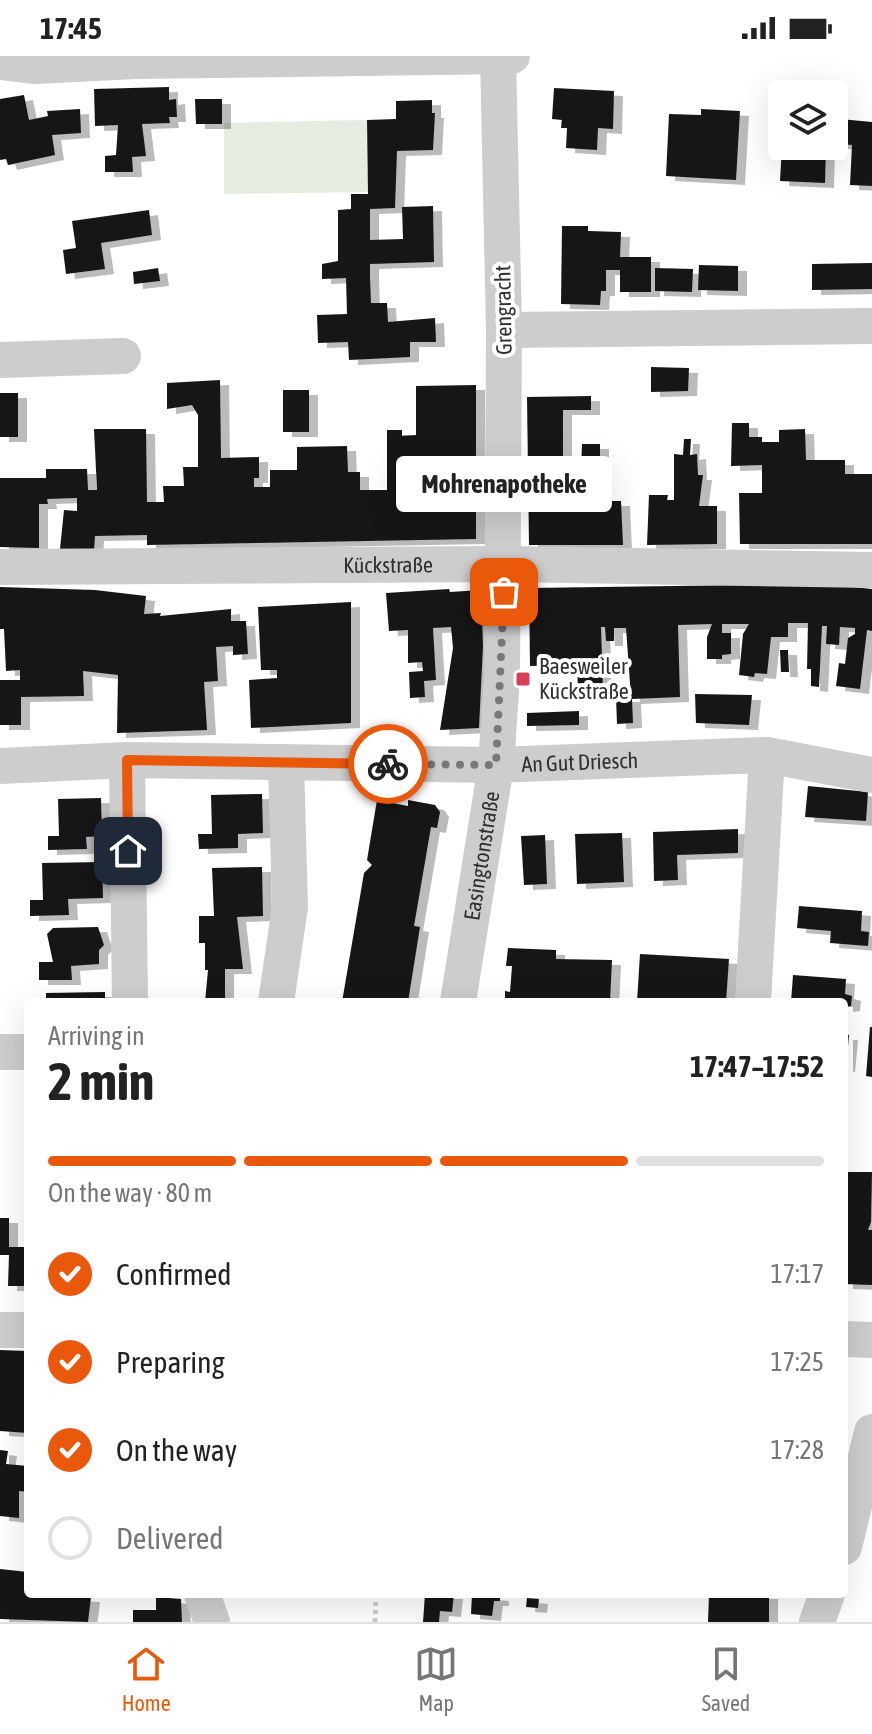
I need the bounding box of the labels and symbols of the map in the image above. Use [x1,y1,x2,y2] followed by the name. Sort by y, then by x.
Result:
[489,265,517,355] street label: Grengracht
[396,456,612,512] callout: Mohrenapotheke
[343,551,433,578] street label: Kückstraße
[470,558,538,626] pin
[539,653,629,704] place label: Baesweiler Kückstraße
[514,670,532,688] marker: Baesweiler Kückstraße
[348,724,428,804] courier
[521,747,639,777] street label: An Gut Driesch
[458,789,505,922] street label: Easingtonstraße
[94,817,162,885] pin

